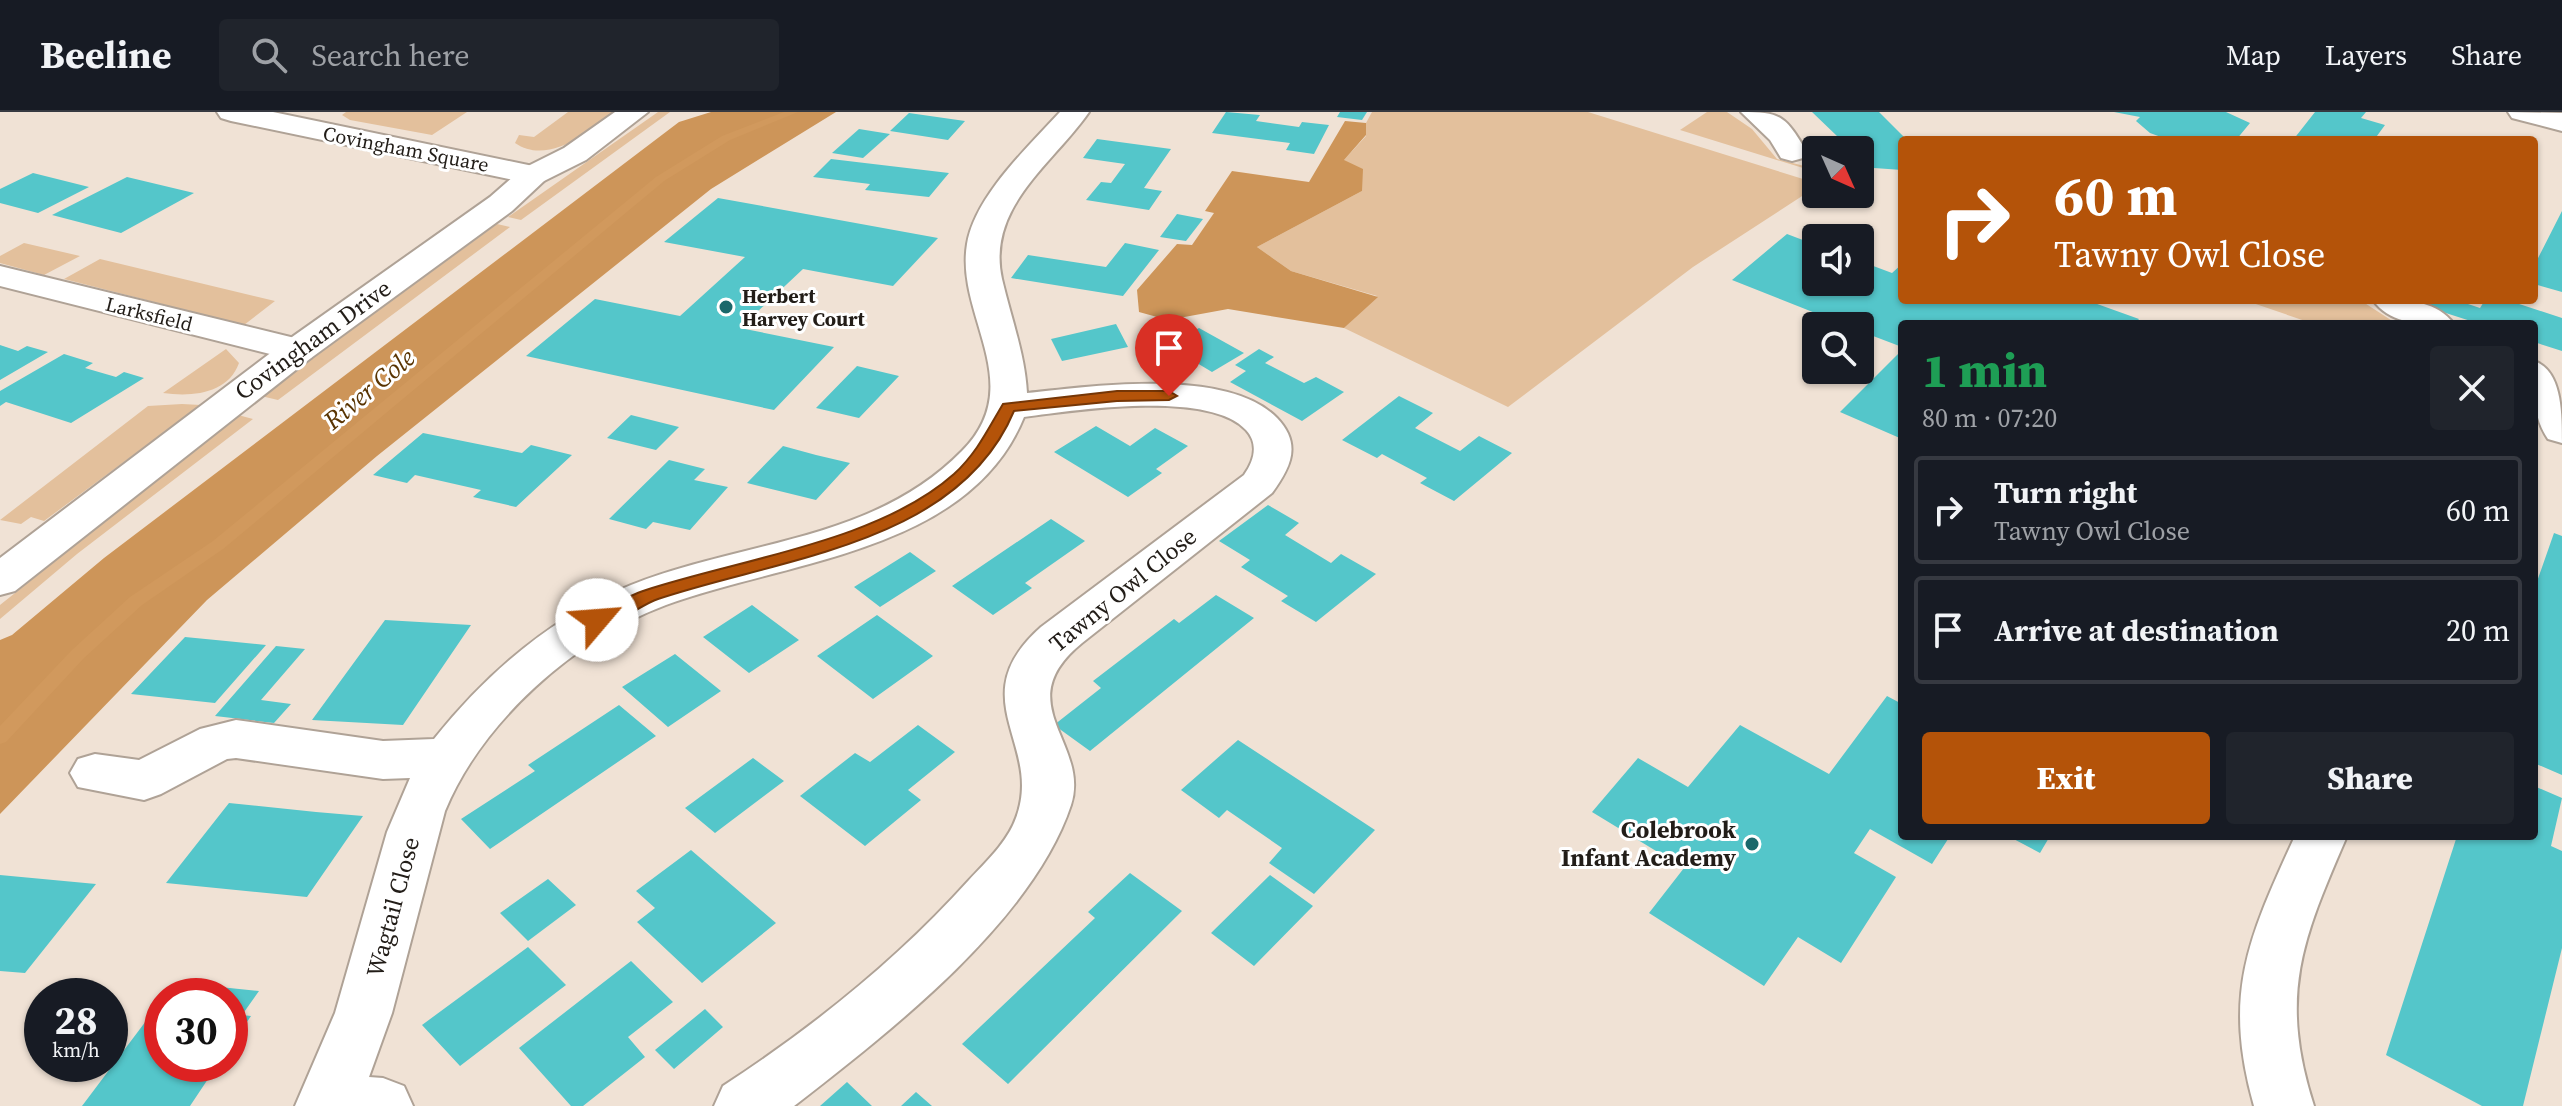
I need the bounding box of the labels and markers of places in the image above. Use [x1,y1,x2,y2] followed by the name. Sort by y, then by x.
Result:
[742,282,866,333] place label: Herbert Harvey Court
[717,298,735,316] marker: Herbert Harvey Court
[1135,314,1203,396] pin
[1561,813,1737,874] place label: Colebrook Infant Academy
[1743,835,1761,853] marker: Colebrook Infant Academy

